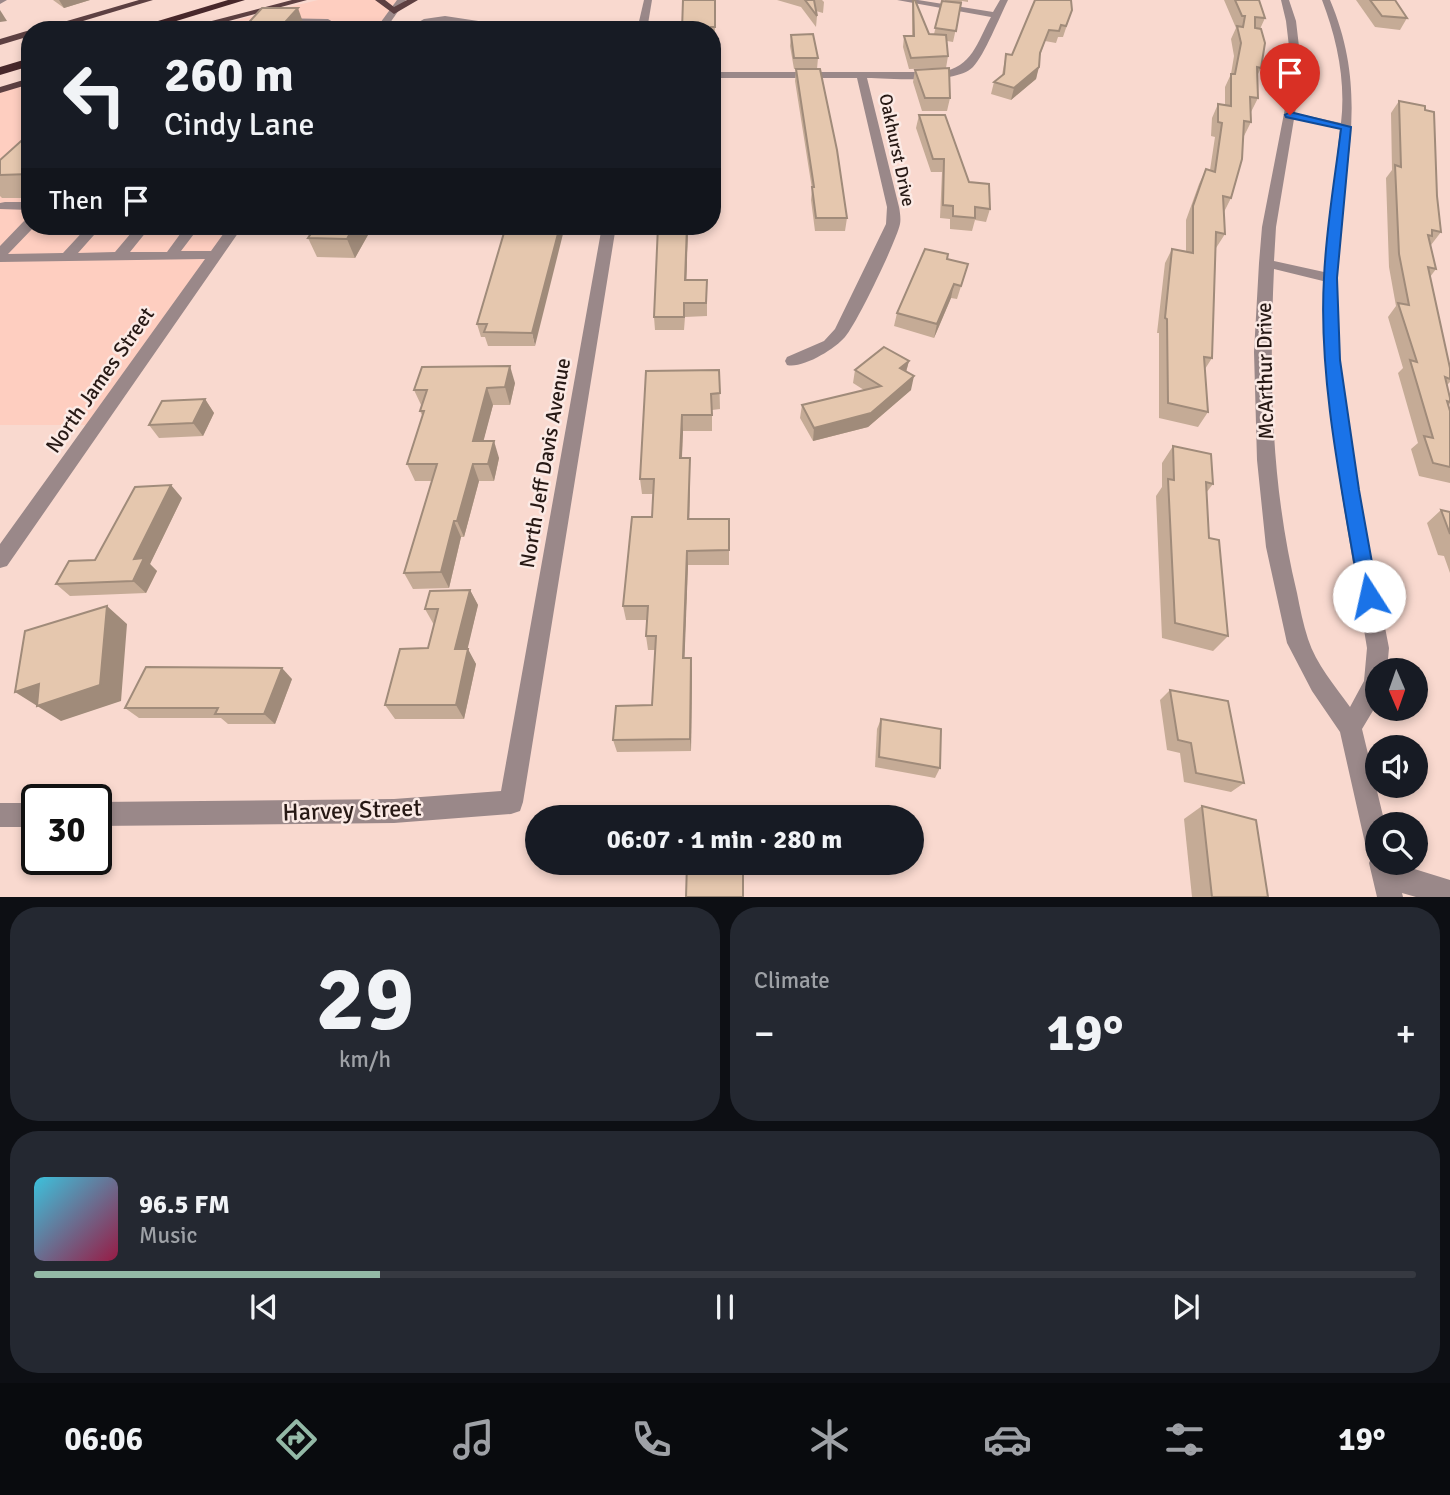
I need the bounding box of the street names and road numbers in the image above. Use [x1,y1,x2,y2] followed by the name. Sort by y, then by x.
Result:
[874,92,920,208] street label: Oakhurst Drive
[40,302,160,458] street label: North James Street
[1251,302,1279,440] street label: McArthur Drive
[514,356,576,570] street label: North Jeff Davis Avenue
[282,793,422,827] street label: Harvey Street

